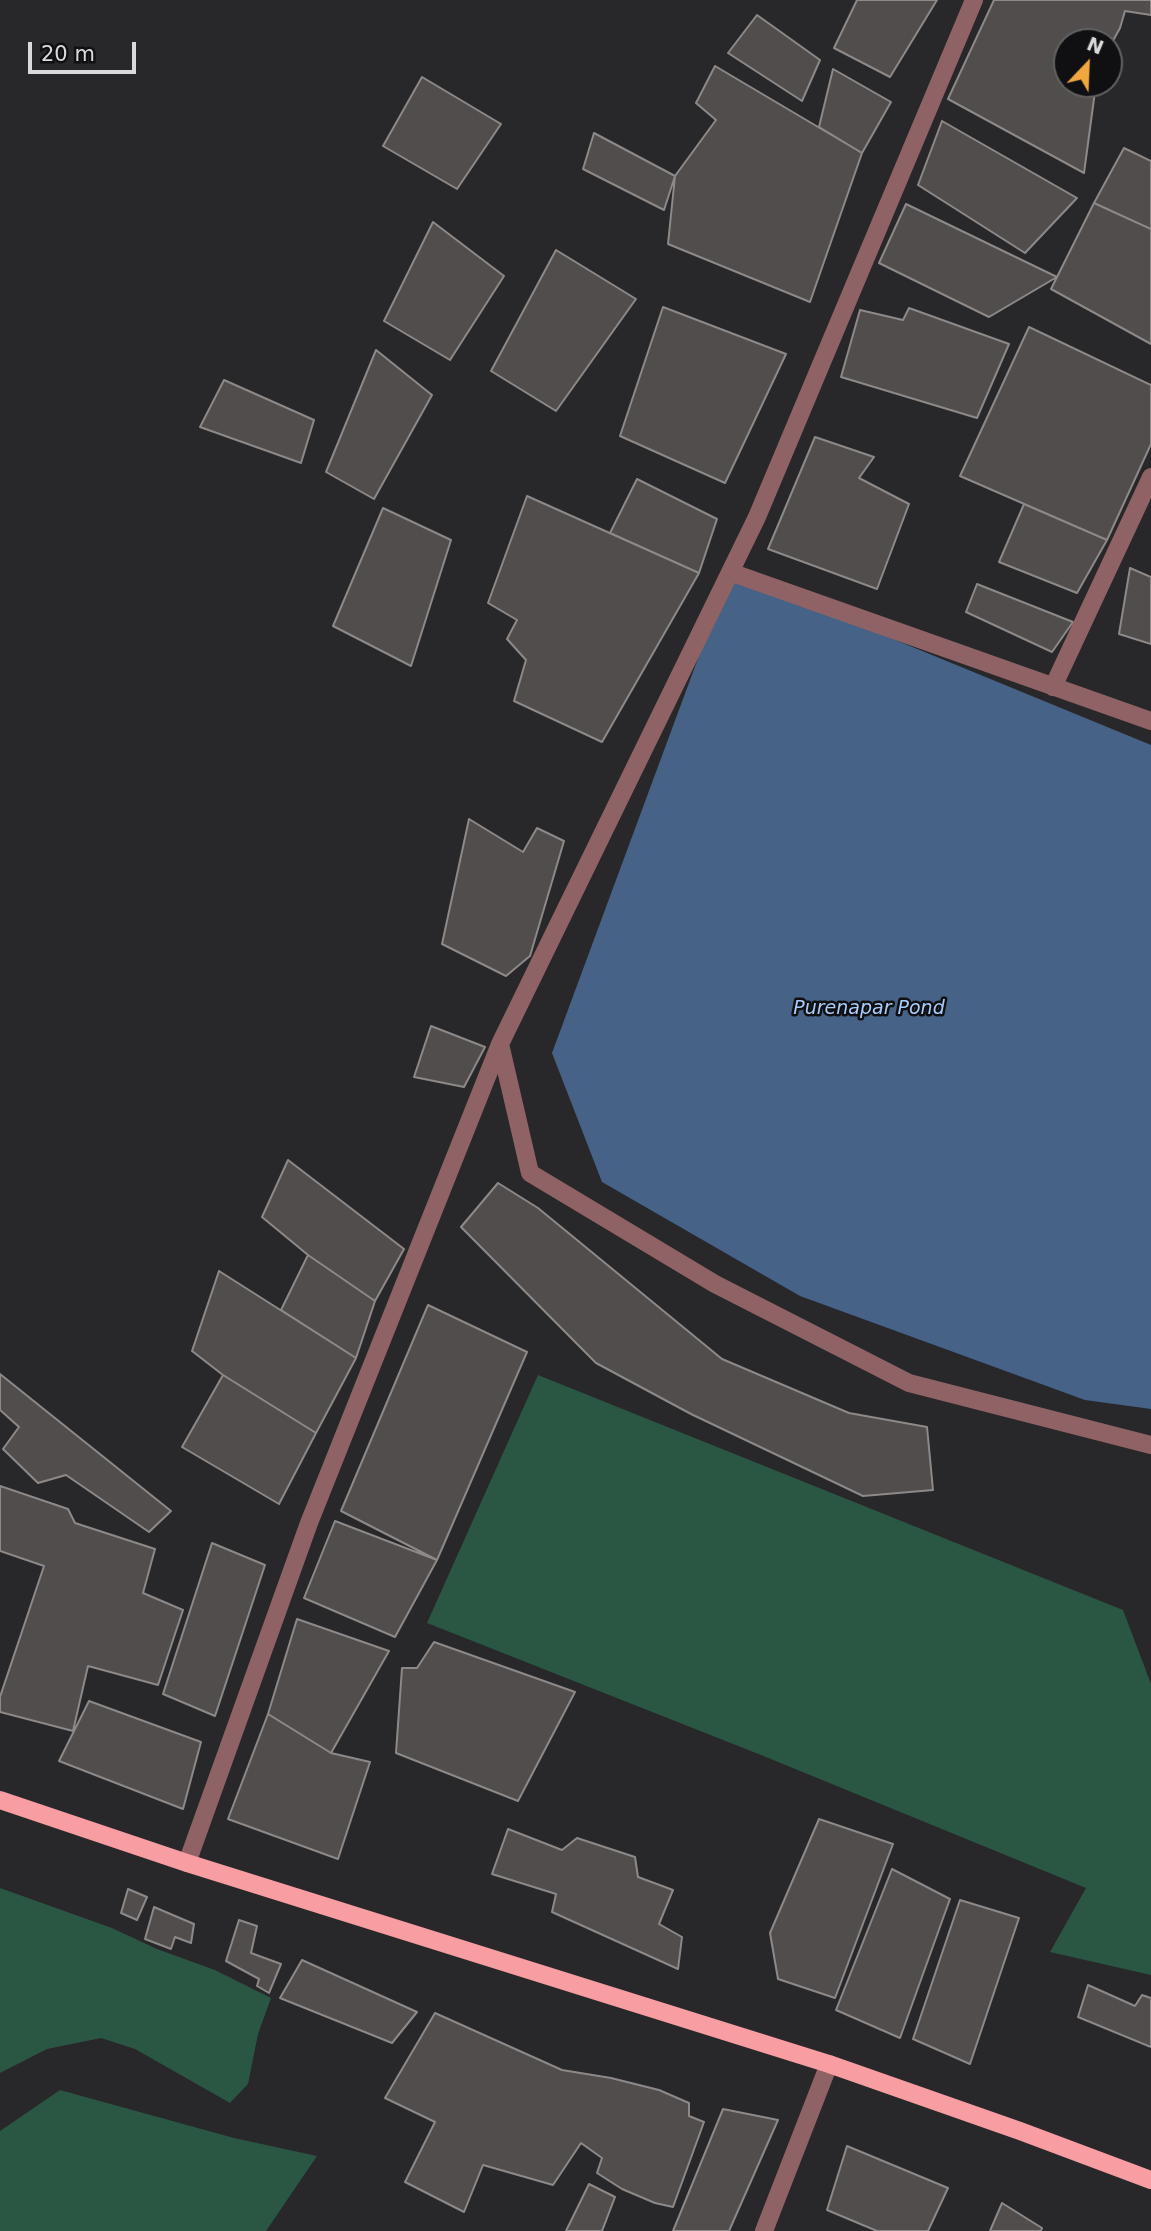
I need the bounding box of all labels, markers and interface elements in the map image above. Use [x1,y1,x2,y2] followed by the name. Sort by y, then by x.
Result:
[32,28,140,72] scale bar
[1053,28,1123,98] north arrow
[1084,32,1107,59] text: N
[41,42,95,66] text: 20 m
[793,998,945,1020] water label: Purenapar Pond

